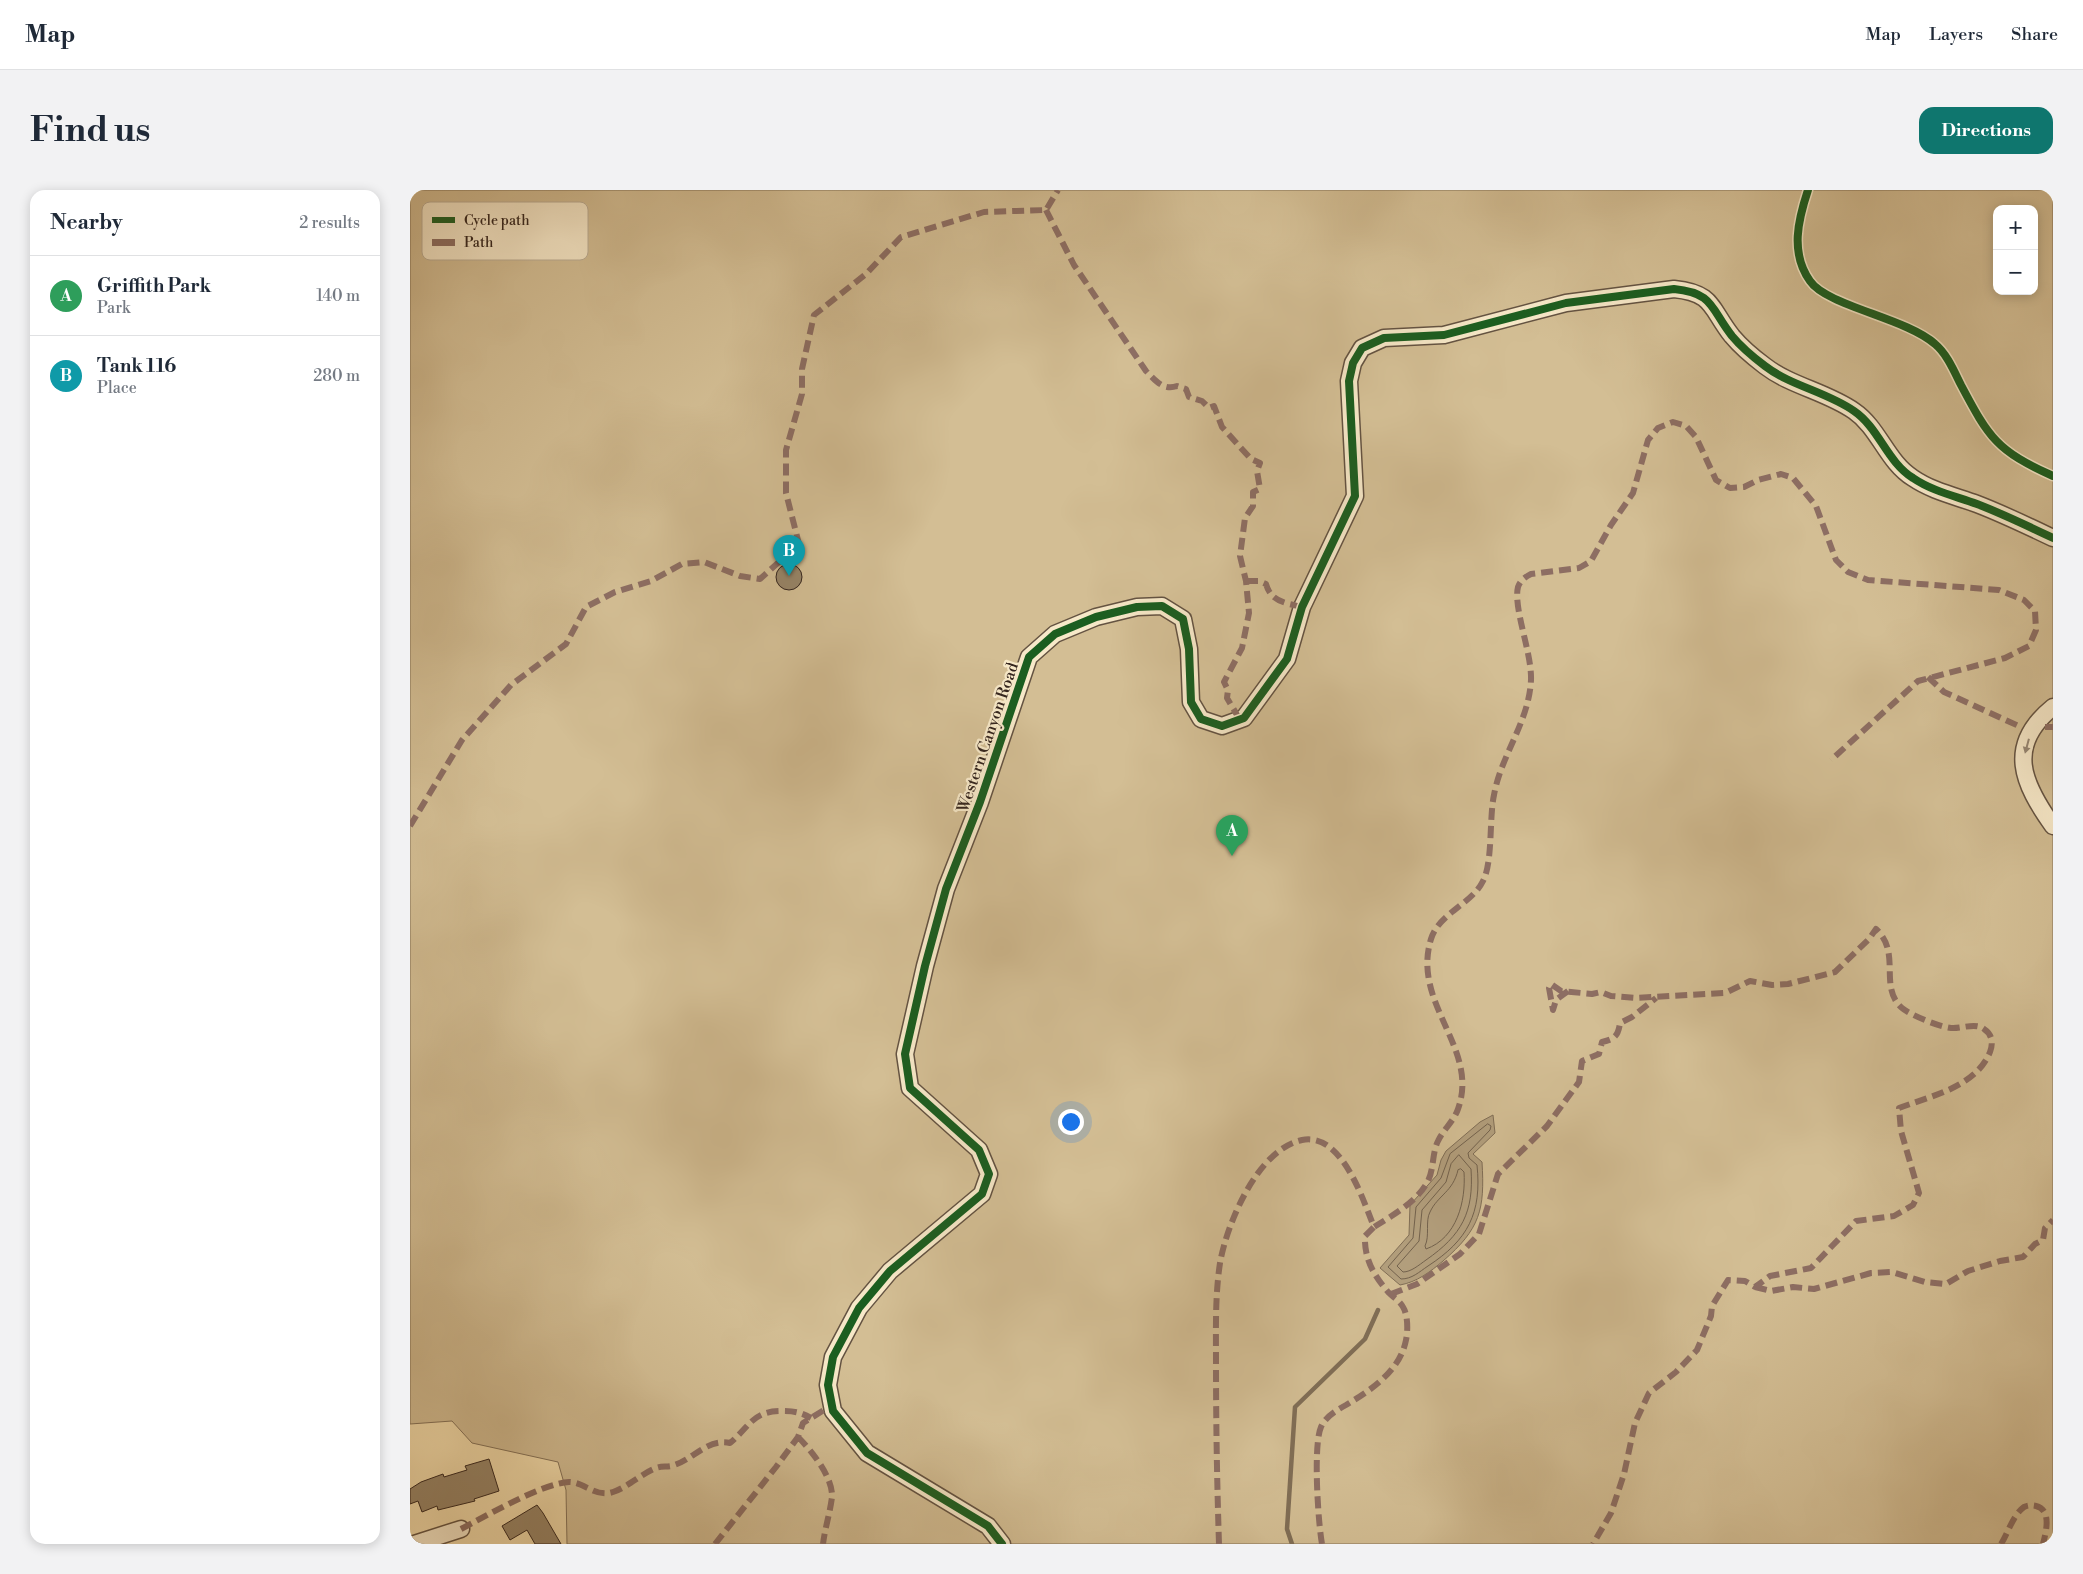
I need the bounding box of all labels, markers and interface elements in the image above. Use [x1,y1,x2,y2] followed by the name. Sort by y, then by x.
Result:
[25,20,75,50] text: Map
[1866,23,1901,46] text: Map
[1929,23,1983,46] text: Layers
[2011,23,2058,46] text: Share
[1919,107,2053,154] button: Directions
[30,109,150,152] text: Find us
[422,202,588,260] legend
[1993,205,2038,295] map controls
[1993,205,2038,250] button: +
[50,210,123,236] text: Nearby
[464,212,530,230] text: Cycle path
[299,213,360,233] text: 2 results
[464,234,494,252] text: Path
[1993,250,2038,295] button: −
[97,274,211,298] text: Griffith Park
[60,286,72,306] text: A
[316,286,360,306] text: 140 m
[97,298,130,318] text: Park
[97,354,176,378] text: Tank 116
[60,366,72,386] text: B
[313,366,360,386] text: 280 m
[97,378,137,398] text: Place
[773,535,805,576] pin: B
[953,660,1023,816] street label: Western Canyon Road
[2022,739,2030,754] one-way arrow
[1216,815,1248,856] pin: A
[1058,1109,1084,1135] your location

